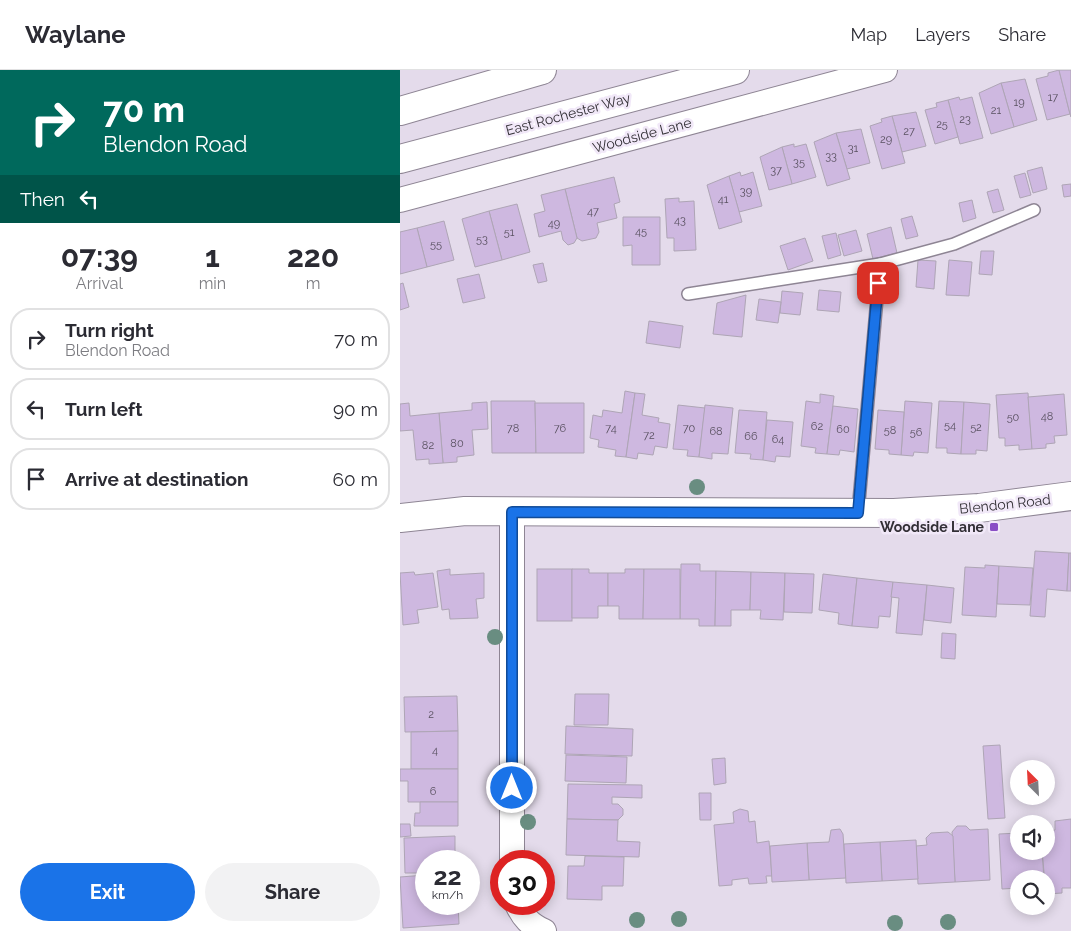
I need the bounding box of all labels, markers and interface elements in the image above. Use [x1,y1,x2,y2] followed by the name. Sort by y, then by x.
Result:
[25,20,126,49] text: Waylane
[851,24,887,45] text: Map
[915,24,970,45] text: Layers
[998,24,1046,45] text: Share
[103,89,185,130] text: 70 m
[20,90,85,155] icon: right
[504,90,633,138] street label: East Rochester Way
[1048,91,1058,104] house number: 17
[1013,96,1025,109] house number: 19
[991,104,1002,117] house number: 21
[959,113,971,126] house number: 23
[591,114,693,156] street label: Woodside Lane
[936,118,948,131] house number: 25
[903,125,915,138] house number: 27
[103,131,247,157] text: Blendon Road
[880,133,892,146] house number: 29
[848,142,859,155] house number: 31
[825,150,837,163] house number: 33
[793,156,805,169] house number: 35
[770,164,782,177] house number: 37
[75,185,103,213] icon: left
[740,185,752,198] house number: 39
[20,188,65,210] text: Then
[718,193,729,206] house number: 41
[587,205,599,218] house number: 47
[674,214,686,227] house number: 43
[548,217,560,230] house number: 49
[635,225,647,238] house number: 45
[504,226,515,239] house number: 51
[476,233,488,246] house number: 53
[430,238,442,251] house number: 55
[61,239,138,274] text: 07:39
[205,239,220,274] text: 1
[287,239,339,274] text: 220
[857,262,899,304] pin
[864,269,892,297] icon: arrive
[76,274,123,293] text: Arrival
[199,274,226,293] text: min
[306,274,320,293] text: m
[65,319,154,341] text: Turn right
[22,325,50,353] icon: right
[334,328,378,350] text: 70 m
[65,341,170,360] text: Blendon Road
[22,395,50,423] icon: left
[65,398,142,420] text: Turn left
[333,398,378,420] text: 90 m
[1041,410,1053,423] house number: 48
[1007,411,1020,424] house number: 50
[944,419,956,432] house number: 54
[811,420,823,433] house number: 62
[970,421,982,434] house number: 52
[507,422,519,435] house number: 78
[554,422,567,435] house number: 76
[605,422,617,435] house number: 74
[683,422,696,435] house number: 70
[836,423,850,436] house number: 60
[884,424,896,437] house number: 58
[709,425,723,438] house number: 68
[910,426,923,439] house number: 56
[643,429,655,442] house number: 72
[744,430,758,443] house number: 66
[772,433,784,446] house number: 64
[450,437,464,450] house number: 80
[422,439,434,452] house number: 82
[22,465,50,493] icon: arrive
[65,468,249,490] text: Arrive at destination
[333,468,378,490] text: 60 m
[958,491,1052,517] street label: Blendon Road
[880,519,985,535] place label: Woodside Lane
[988,521,1000,533] marker: Woodside Lane
[428,708,434,721] house number: 2
[432,744,438,757] house number: 4
[1010,760,1055,805] north arrow
[1010,760,1055,915] map controls
[485,761,537,813] position arrow
[430,785,437,798] house number: 6
[1010,815,1055,860] button: sound
[490,850,555,915] speed limit sign: 30
[433,861,462,891] text: 22
[20,863,195,921] button: Exit
[205,863,380,921] button: Share
[1010,870,1055,915] button: search
[432,888,463,902] text: km/h

